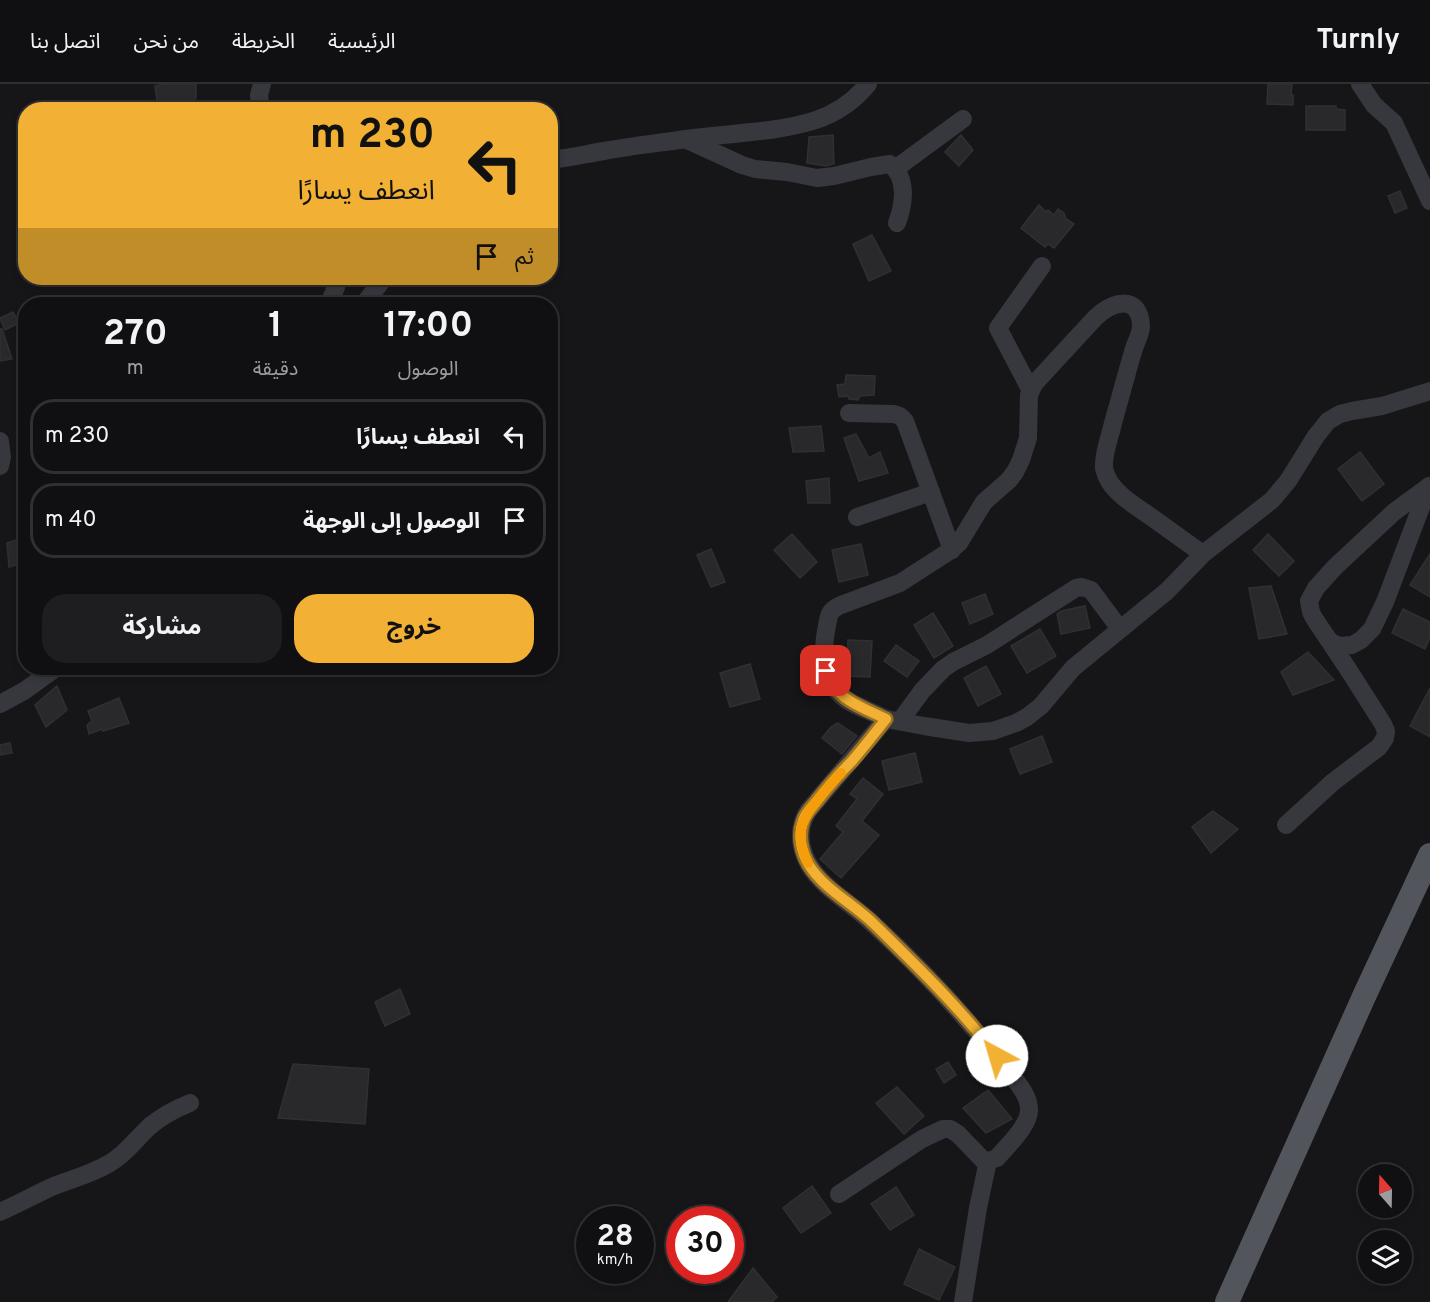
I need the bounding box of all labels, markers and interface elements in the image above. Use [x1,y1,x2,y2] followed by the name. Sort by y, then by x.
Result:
[1316,23,1400,59] text: Turnly
[30,29,100,56] text: اتصل بنا
[133,29,199,56] text: من نحن
[232,29,295,56] text: الخريطة
[328,29,396,56] text: الرئيسية
[310,110,435,163] text: 230 m
[456,126,534,204] icon: left
[298,175,435,209] text: انعطف يسارًا
[470,240,503,273] icon: arrive
[515,245,534,272] text: ثم
[268,304,283,350] text: 1
[383,304,473,350] text: 17:00
[103,312,168,358] text: 270
[127,356,144,382] text: m
[253,357,298,383] text: دقيقة
[398,357,459,383] text: الوصول
[498,420,531,453] icon: left
[45,423,109,450] text: 230 m
[356,425,480,452] text: انعطف يسارًا
[498,504,531,537] icon: arrive
[45,507,97,534] text: 40 m
[303,509,480,536] text: الوصول إلى الوجهة
[42,594,282,663] button: مشاركة
[294,594,534,663] button: خروج
[800,645,851,696] pin
[809,654,842,687] icon: arrive
[965,1024,1029,1088] position arrow
[1358,1164,1412,1218] north arrow
[1358,1164,1412,1284] map controls
[666,1206,744,1284] speed limit sign: 30
[596,1219,634,1256] text: 28
[1358,1230,1412,1284] button: layers
[597,1251,633,1270] text: km/h

